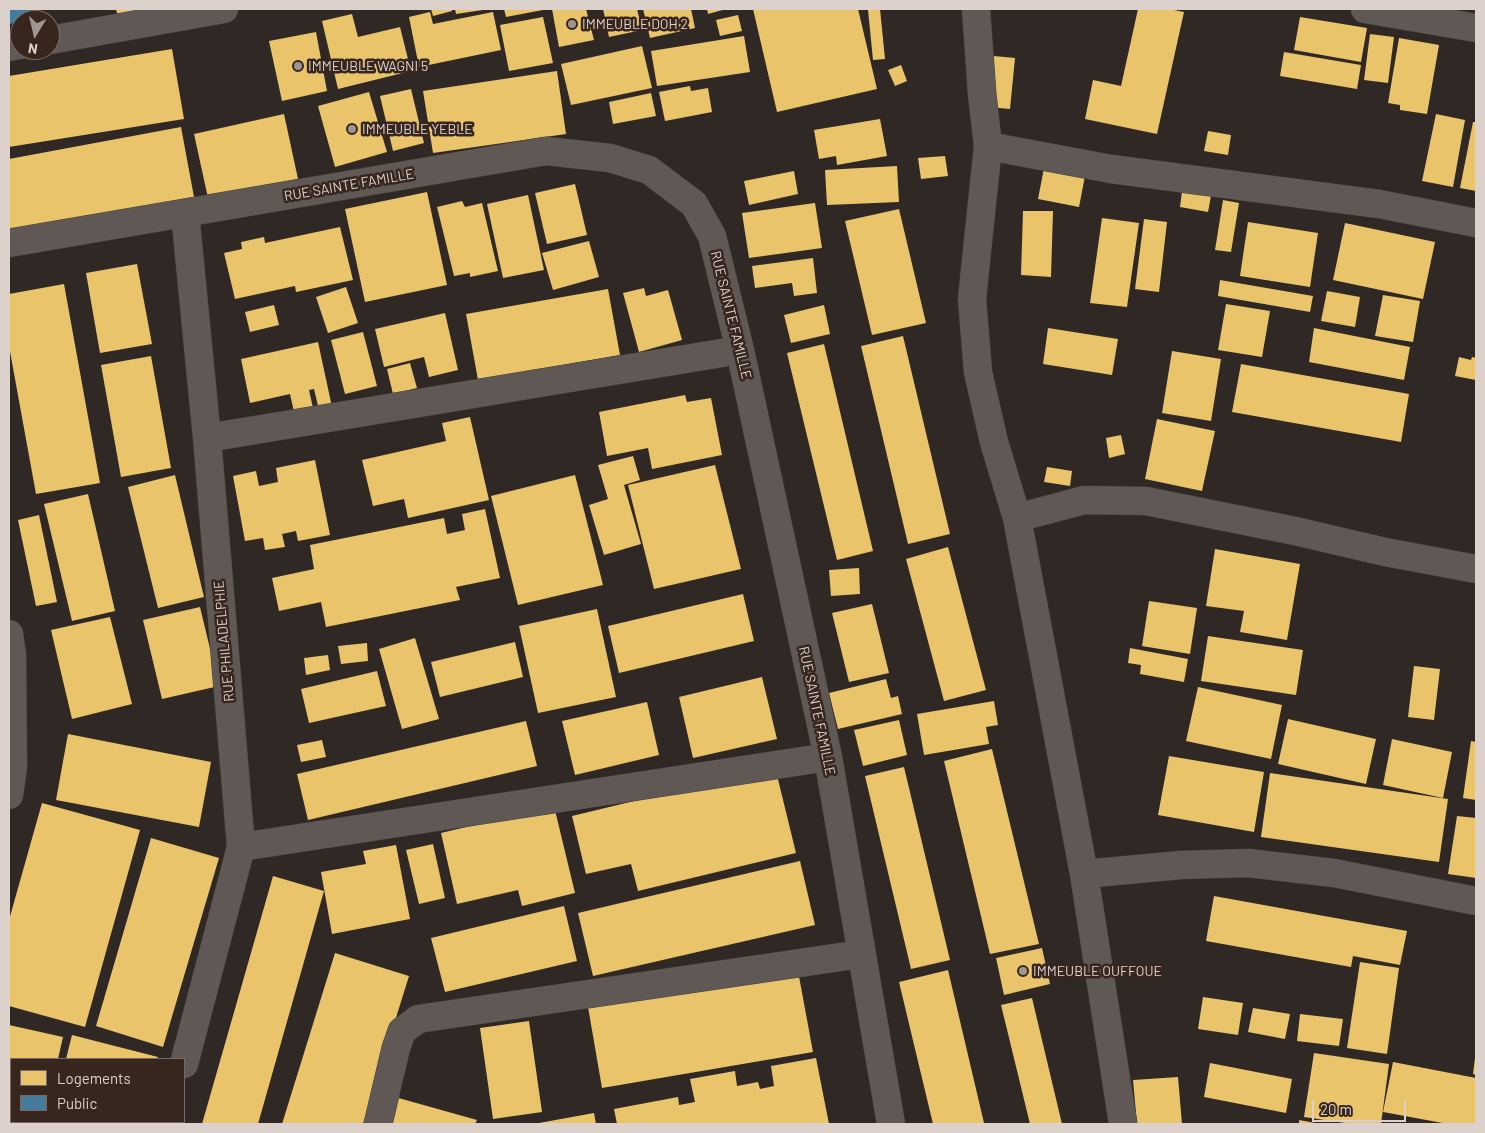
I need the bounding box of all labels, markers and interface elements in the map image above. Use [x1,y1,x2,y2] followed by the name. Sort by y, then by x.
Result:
[10,10,60,60] north arrow
[582,16,688,32] place label: IMMEUBLE DOH 2
[566,18,578,30] marker: IMMEUBLE DOH 2
[27,40,39,58] text: N
[308,58,428,74] place label: IMMEUBLE WAGNI 5
[292,60,304,72] marker: IMMEUBLE WAGNI 5
[362,121,473,137] place label: IMMEUBLE YEBLE
[346,123,358,135] marker: IMMEUBLE YEBLE
[283,165,415,205] street label: RUE SAINTE FAMILLE
[707,249,755,381] street label: RUE SAINTE FAMILLE
[210,580,238,702] street label: RUE PHILADELPHIE
[795,645,839,777] street label: RUE SAINTE FAMILLE
[1033,963,1162,979] place label: IMMEUBLE OUFFOUE
[1017,965,1029,977] marker: IMMEUBLE OUFFOUE
[10,1058,185,1123] legend
[57,1069,131,1087] text: Logements
[1315,1090,1409,1122] scale bar
[57,1094,97,1112] text: Public
[1320,1100,1352,1118] text: 20 m

